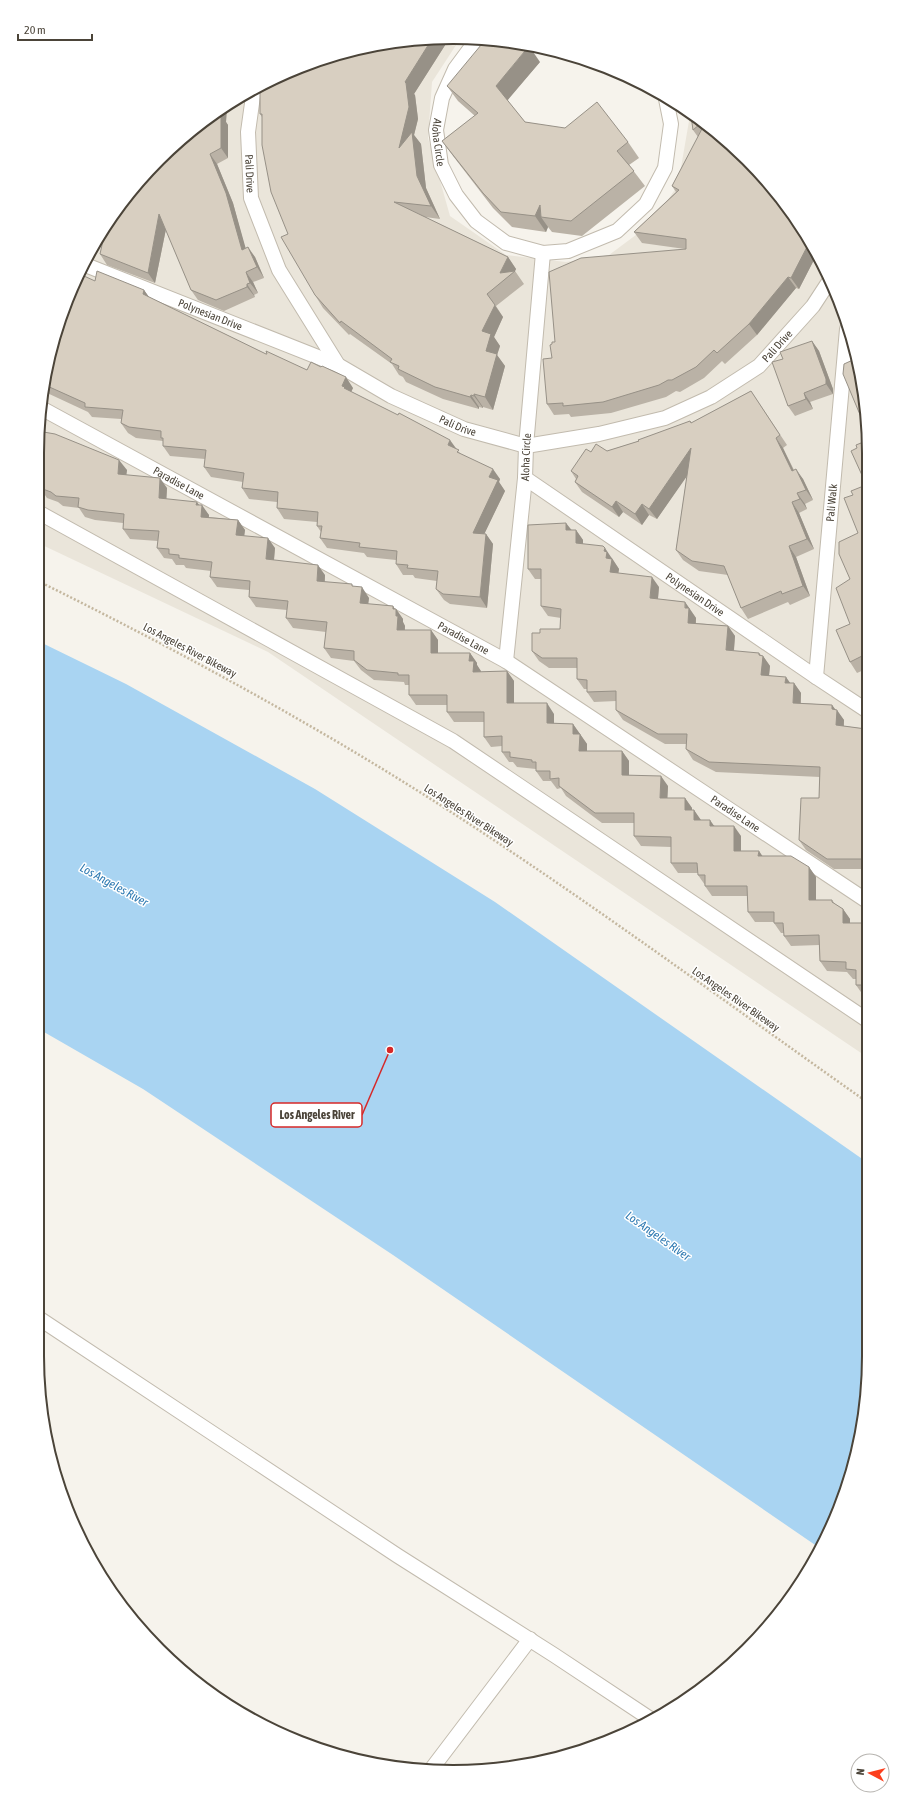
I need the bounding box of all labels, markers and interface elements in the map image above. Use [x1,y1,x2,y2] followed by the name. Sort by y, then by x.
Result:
[18,16,92,42] scale bar
[24,23,46,37] text: 20 m
[430,118,447,167] street label: Aloha Circle
[243,154,257,193] street label: Pali Drive
[177,296,244,333] street label: Polynesian Drive
[760,328,794,364] street label: Pali Drive
[437,413,477,438] street label: Pali Drive
[519,433,533,482] street label: Aloha Circle
[151,464,207,502] street label: Paradise Lane
[824,483,839,522] street label: Pali Walk
[664,570,726,618] street label: Polynesian Drive
[436,619,491,657] street label: Paradise Lane
[141,620,239,680] street label: Los Angeles River Bikeway
[422,782,516,849] street label: Los Angeles River Bikeway
[709,793,762,834] street label: Paradise Lane
[78,861,151,910] water label: Los Angeles River
[690,964,782,1034] street label: Los Angeles River Bikeway
[271,1103,362,1127] callout: Los Angeles River
[279,1108,355,1122] text: Los Angeles River
[623,1209,693,1264] water label: Los Angeles River
[850,1753,890,1793] north arrow
[854,1768,866,1776] text: N

